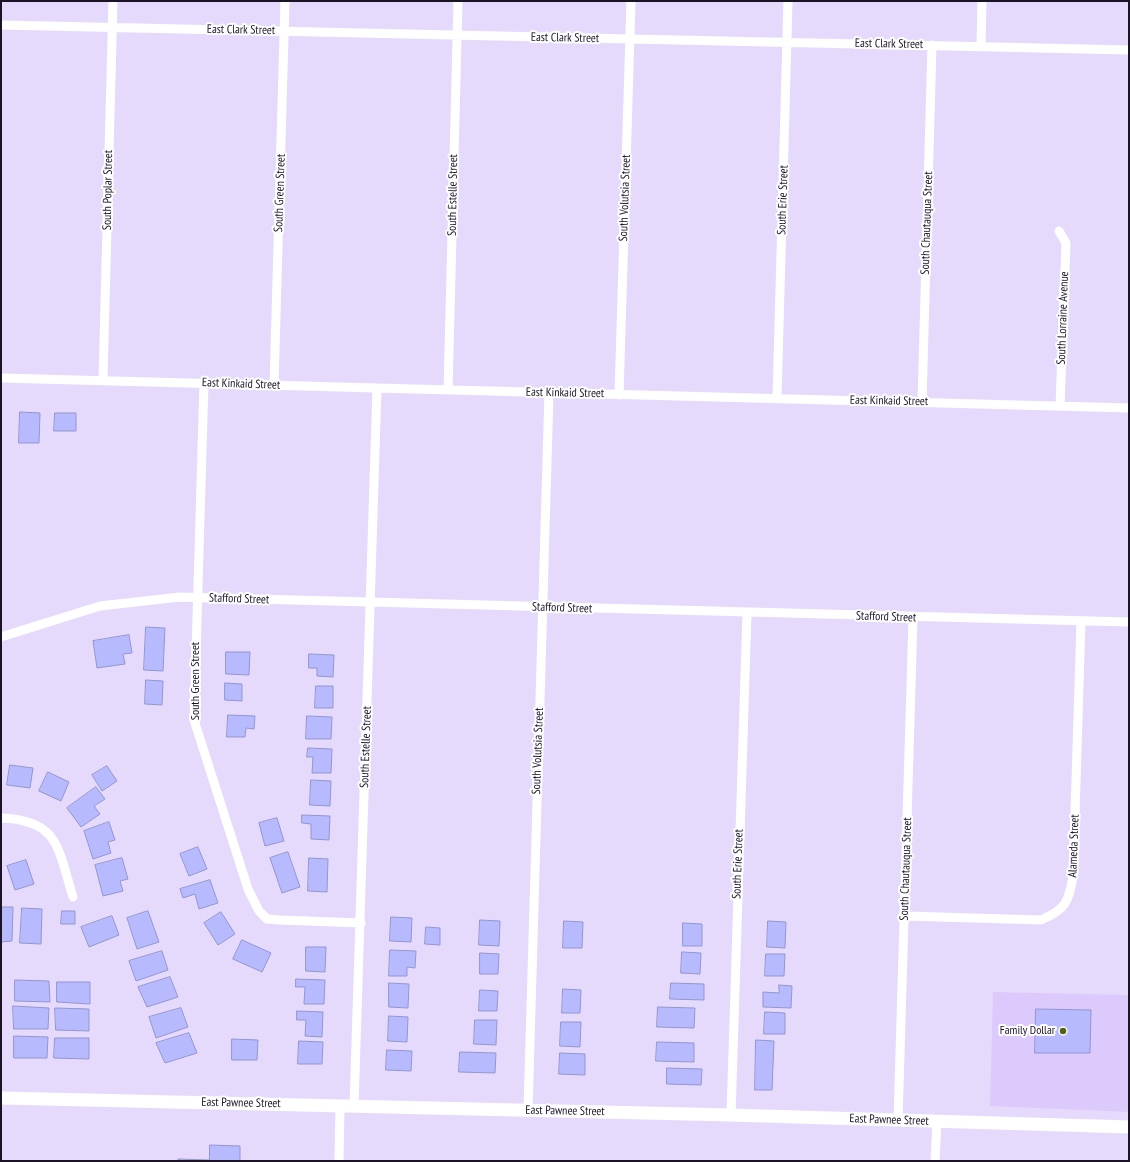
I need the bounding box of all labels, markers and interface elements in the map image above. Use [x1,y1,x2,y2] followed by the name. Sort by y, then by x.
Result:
[207,22,275,38] street label: East Clark Street
[531,30,599,46] street label: East Clark Street
[855,36,923,52] street label: East Clark Street
[100,150,116,230] street label: South Poplar Street
[271,154,289,232] street label: South Green Street
[445,154,461,236] street label: South Estelle Street
[616,154,634,242] street label: South Volutsia Street
[775,165,791,235] street label: South Erie Street
[918,171,936,275] street label: South Chautauqua Street
[1054,271,1072,365] street label: South Lorraine Avenue
[202,375,280,393] street label: East Kinkaid Street
[526,385,604,401] street label: East Kinkaid Street
[850,393,928,409] street label: East Kinkaid Street
[209,591,269,607] street label: Stafford Street
[532,600,592,616] street label: Stafford Street
[856,609,916,625] street label: Stafford Street
[189,642,203,720] street label: South Green Street
[357,706,375,788] street label: South Estelle Street
[529,707,547,795] street label: South Volutsia Street
[1066,814,1082,878] street label: Alameda Street
[897,817,915,921] street label: South Chautauqua Street
[730,829,746,899] street label: South Erie Street
[1000,1024,1055,1038] place label: Family Dollar
[1058,1026,1068,1036] marker: Family Dollar
[201,1095,281,1111] street label: East Pawnee Street
[525,1103,605,1119] street label: East Pawnee Street
[849,1111,929,1129] street label: East Pawnee Street

